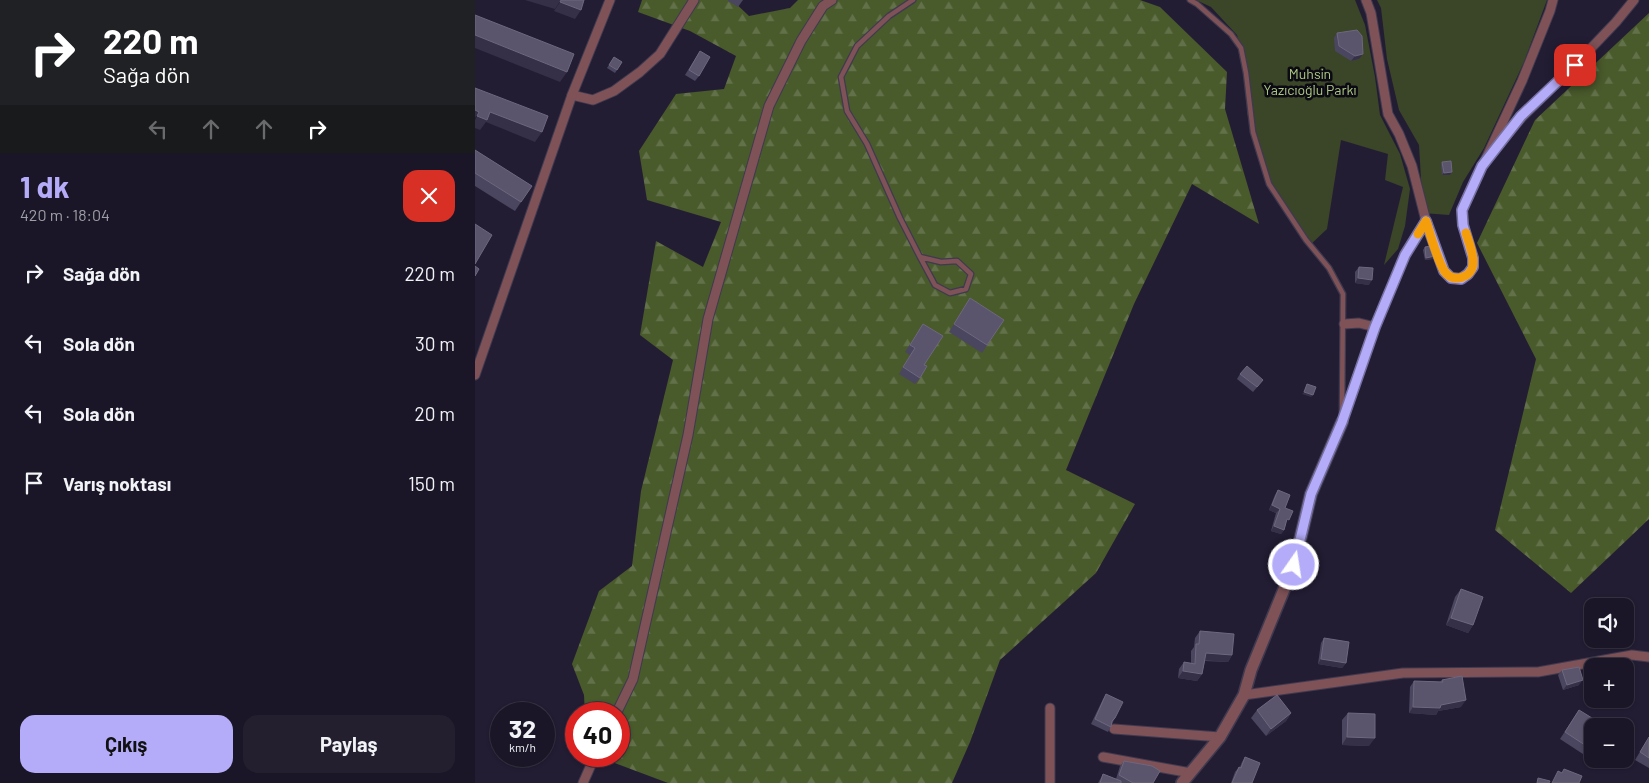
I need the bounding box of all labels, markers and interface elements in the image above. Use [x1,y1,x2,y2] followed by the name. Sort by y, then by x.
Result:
[103,19,198,61] text: 220 m
[20,20,85,85] icon: right
[1554,44,1596,86] pin
[1561,51,1589,79] icon: arrive
[103,61,190,87] text: Sağa dön
[1263,65,1357,98] park label: Muhsin Yazıcıoğlu Parkı
[144,115,172,143] icon: left
[197,115,225,143] icon: ahead
[250,115,278,143] icon: ahead
[303,115,331,143] icon: right
[20,168,70,204] text: 1 dk
[403,170,455,222] button: close
[20,205,110,224] text: 420 m · 18:04
[20,259,48,287] icon: right
[63,262,140,285] text: Sağa dön
[404,262,455,285] text: 220 m
[20,329,48,357] icon: left
[63,332,135,355] text: Sola dön
[415,332,455,355] text: 30 m
[20,399,48,427] icon: left
[63,402,135,425] text: Sola dön
[415,402,455,425] text: 20 m
[20,469,48,497] icon: arrive
[63,472,171,495] text: Varış noktası
[408,472,455,495] text: 150 m
[1267,538,1319,590] position arrow
[1584,598,1634,768] map controls
[1584,598,1634,648] button: sound
[1584,658,1634,708] button: +
[565,702,630,767] speed limit sign: 40
[509,713,536,743] text: 32
[20,715,233,773] button: Çıkış
[243,715,455,773] button: Paylaş
[1584,718,1634,768] button: −
[509,740,536,754] text: km/h

